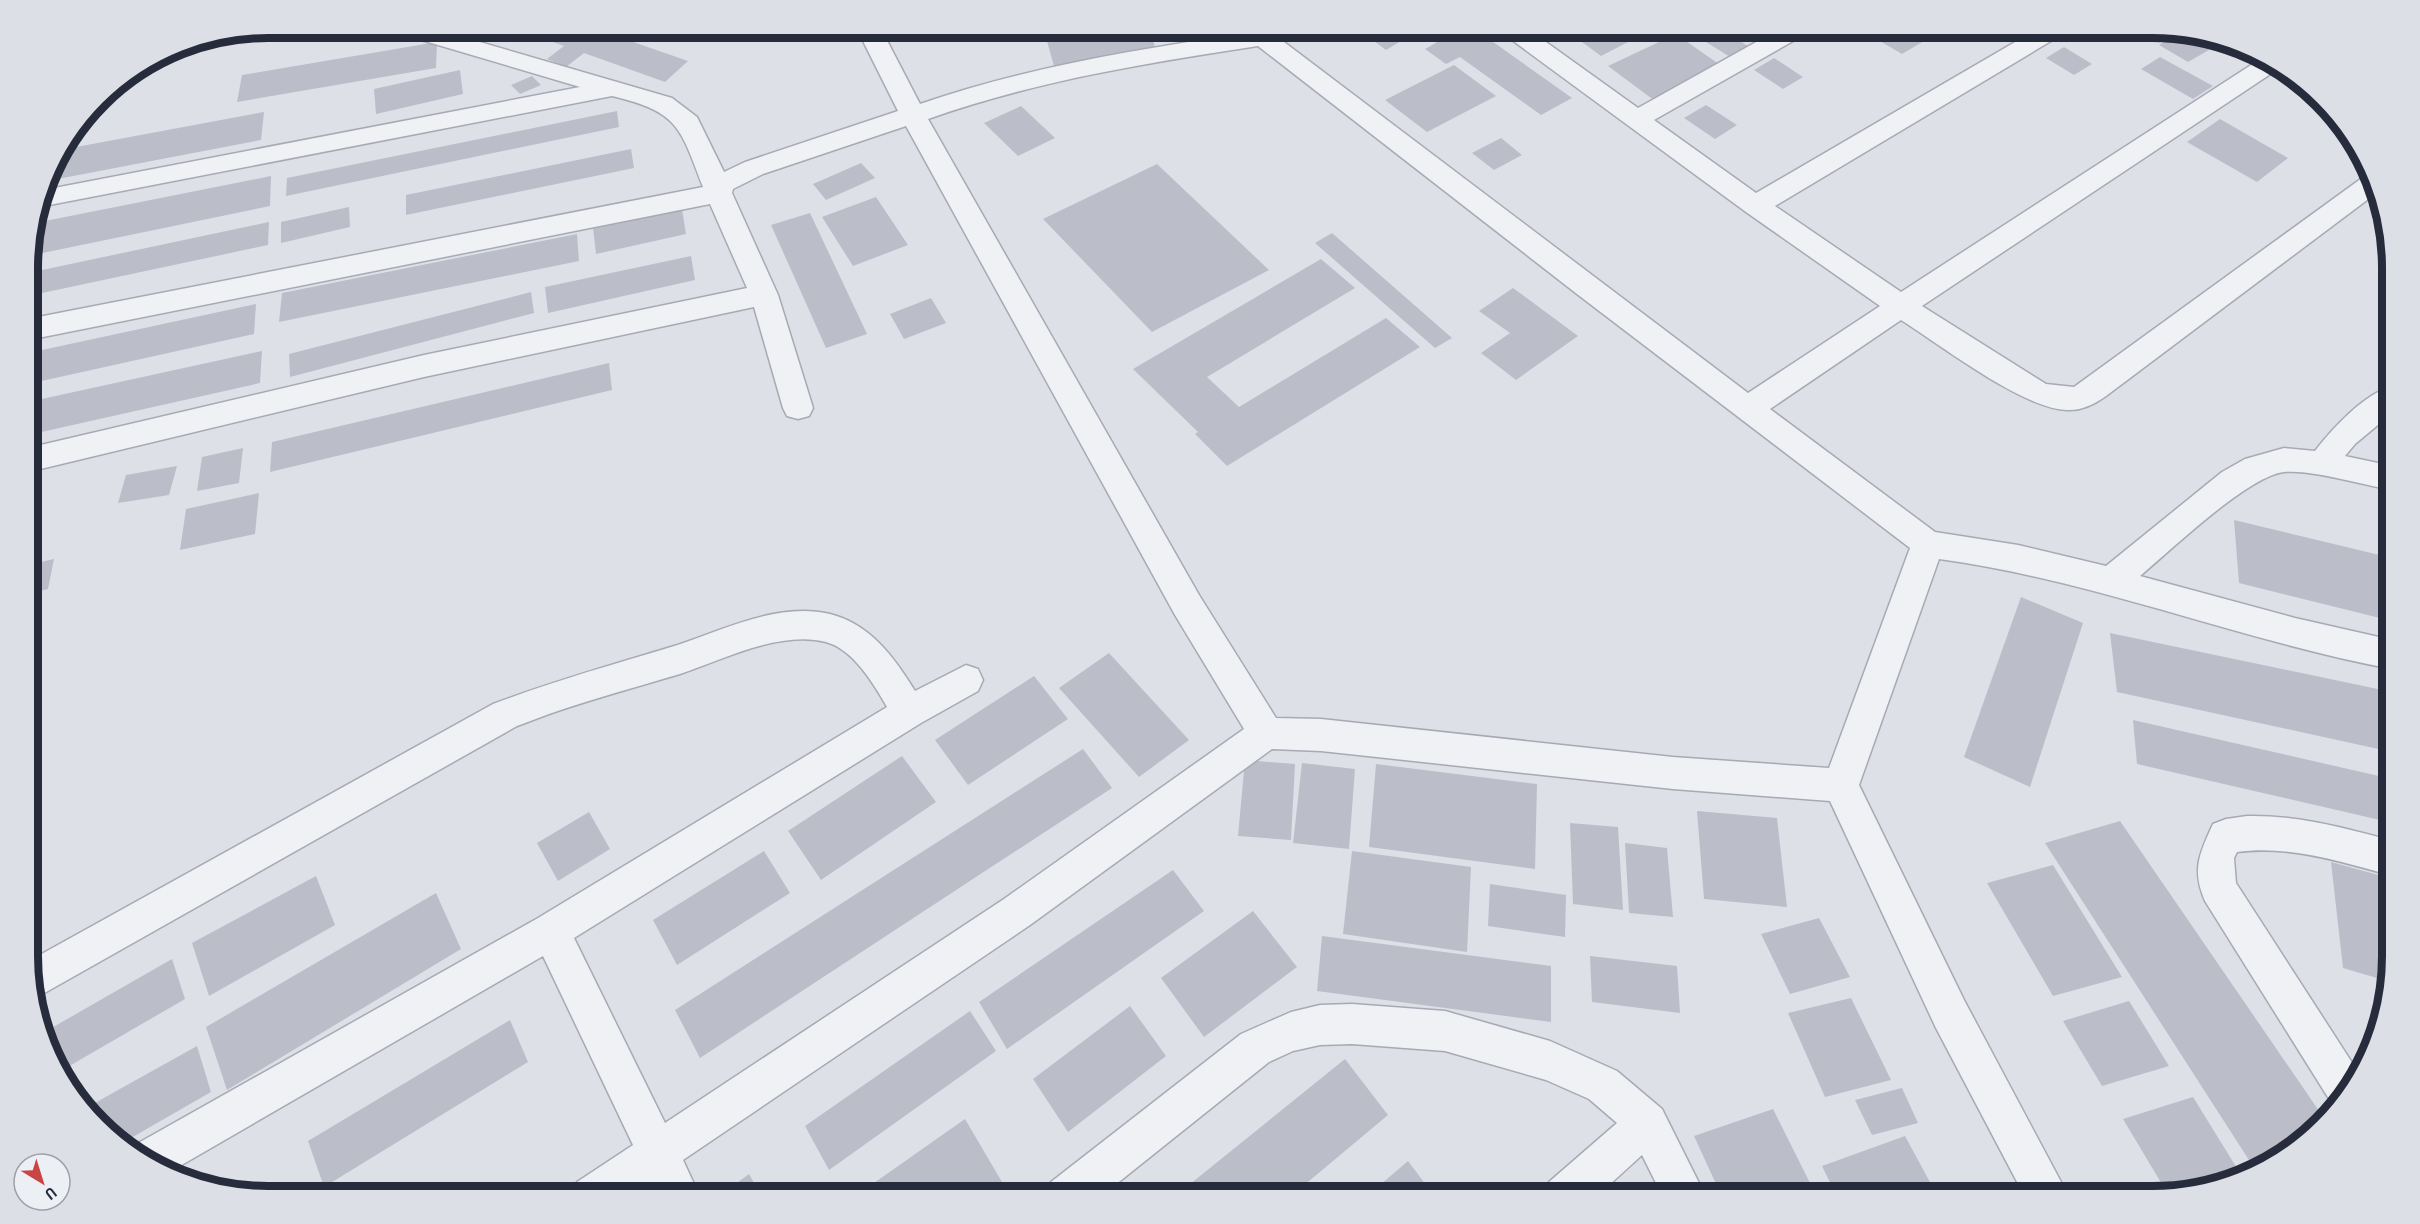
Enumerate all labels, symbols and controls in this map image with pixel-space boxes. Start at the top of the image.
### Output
north arrow [12,1152,72,1212]
text: U [41,1182,62,1205]

